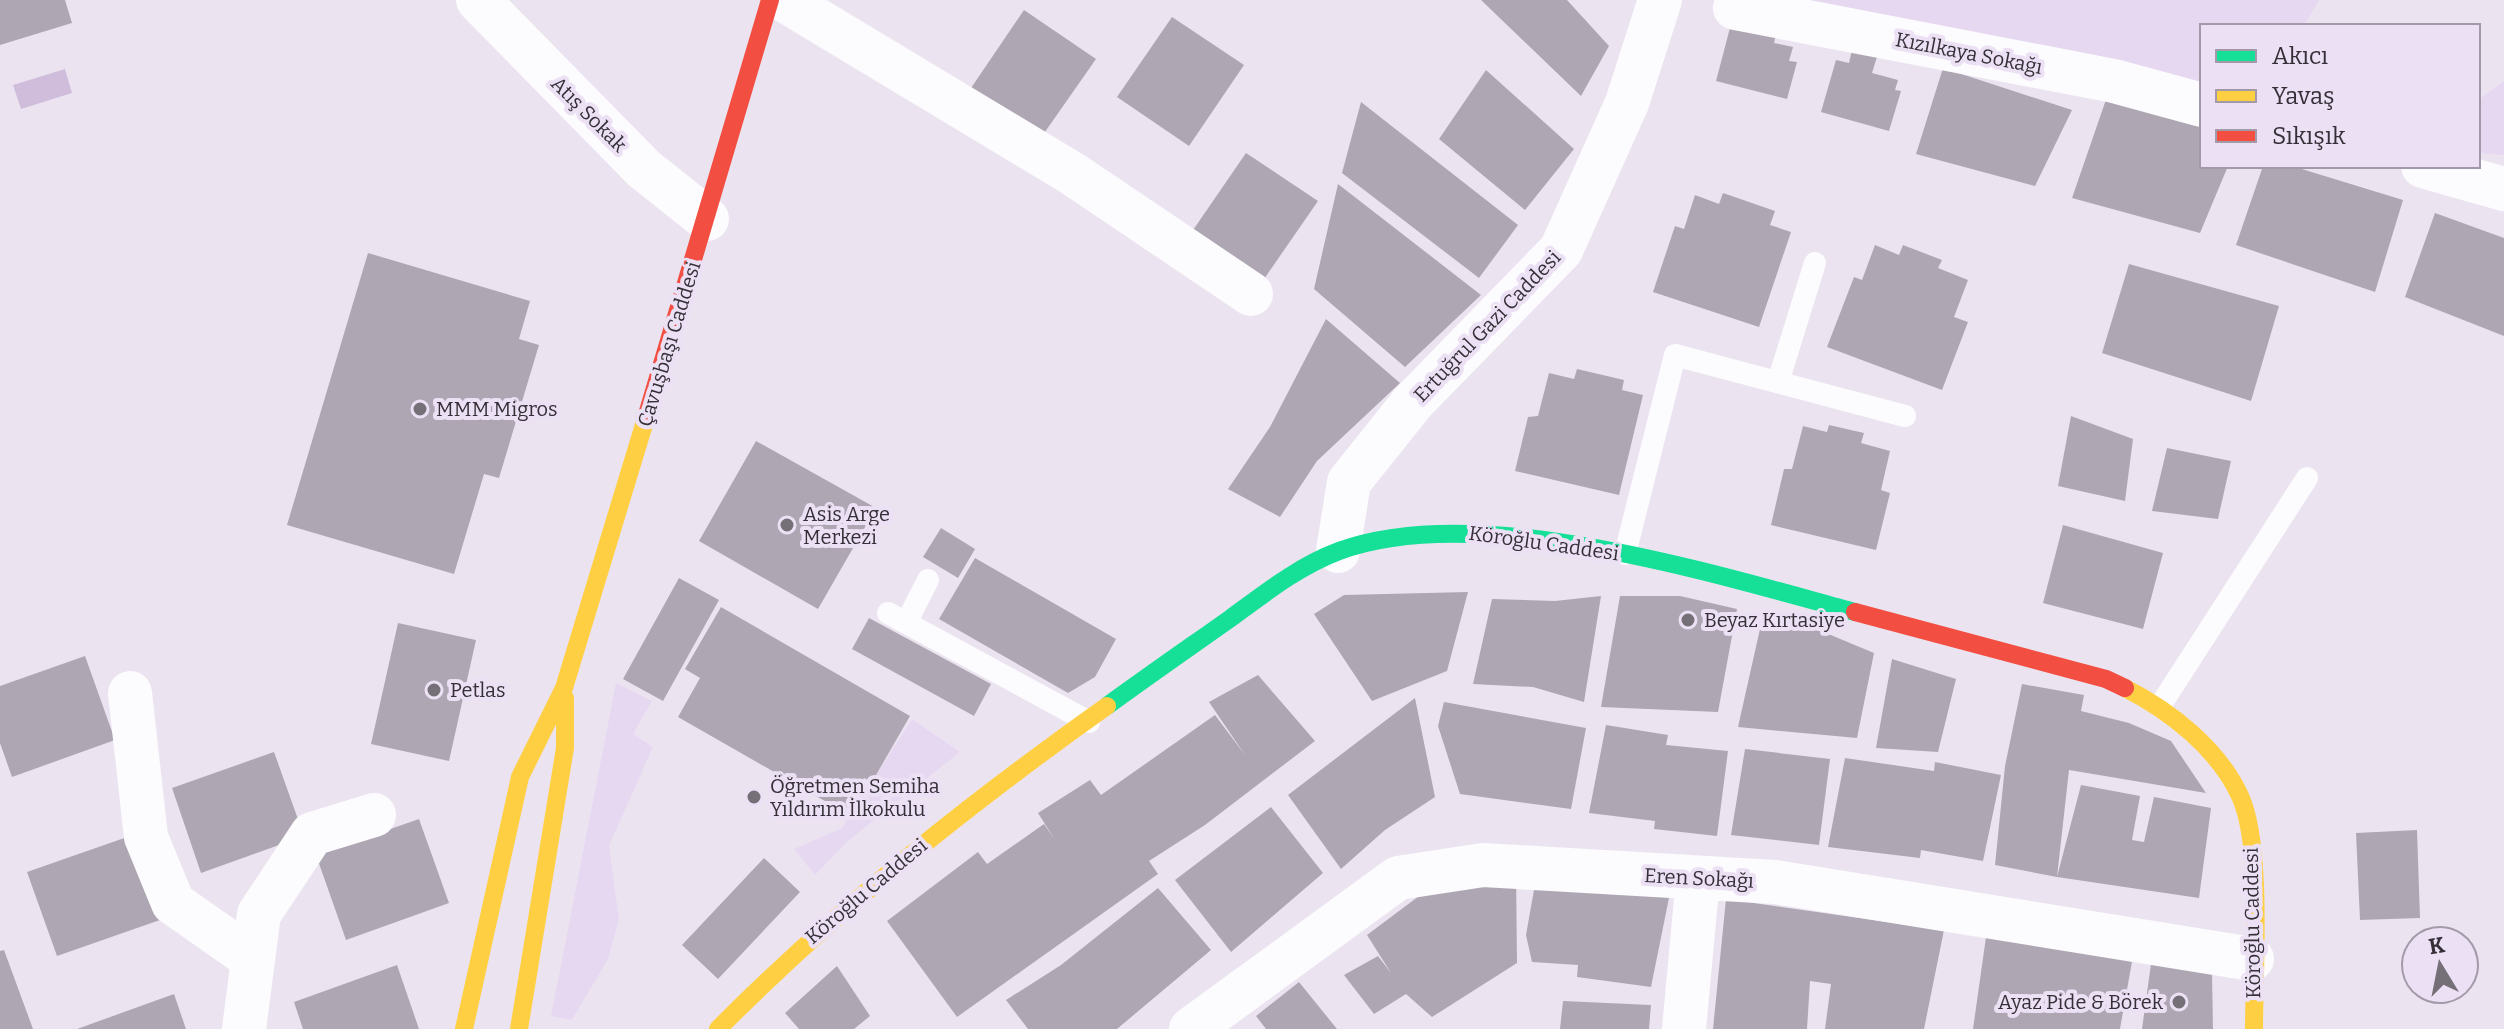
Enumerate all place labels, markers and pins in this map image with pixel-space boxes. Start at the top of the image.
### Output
place label: MMM Migros [436,397,558,421]
marker: MMM Migros [411,400,429,418]
place label: Asis Arge Merkezi [803,502,890,549]
marker: Asis Arge Merkezi [778,516,796,534]
place label: Beyaz Kırtasiye [1704,608,1845,632]
marker: Beyaz Kırtasiye [1679,611,1697,629]
place label: Petlas [450,678,506,702]
marker: Petlas [425,681,443,699]
place label: Öğretmen Semiha Yıldırım İlkokulu [770,774,940,821]
marker: Öğretmen Semiha Yıldırım İlkokulu [745,788,763,806]
place label: Ayaz Pide & Börek [1998,990,2164,1014]
marker: Ayaz Pide & Börek [2170,993,2188,1011]

